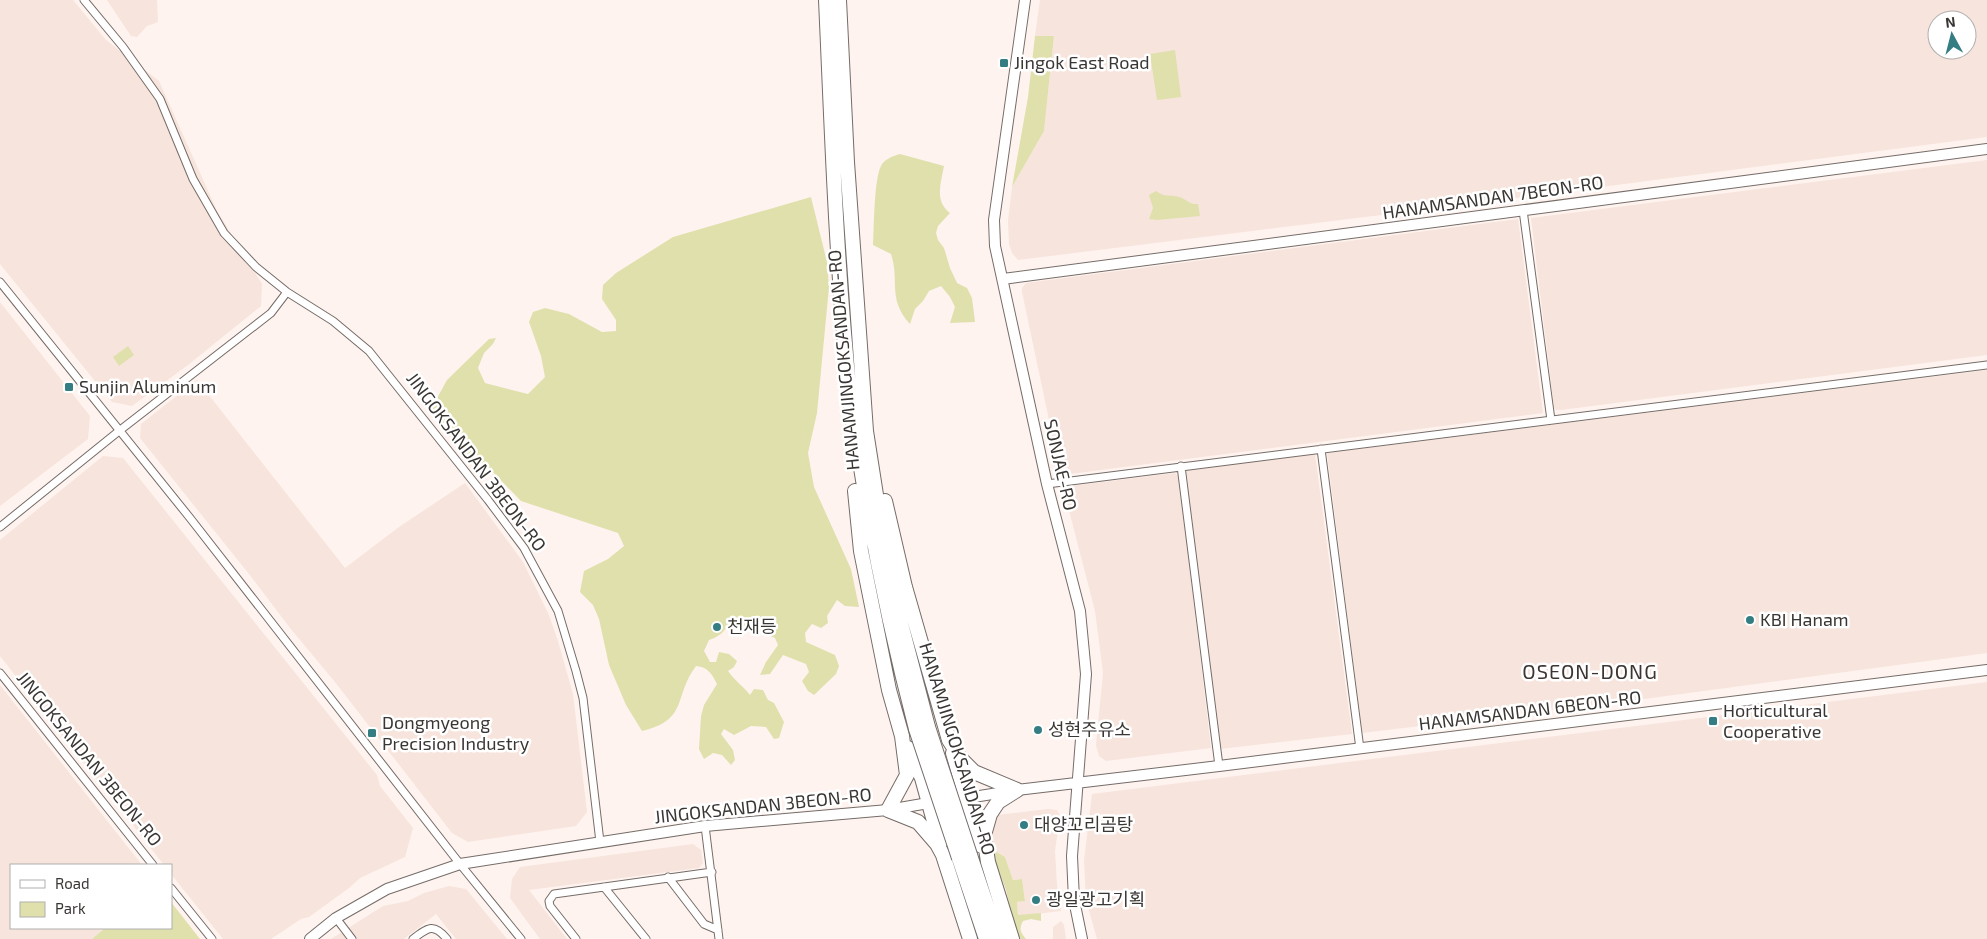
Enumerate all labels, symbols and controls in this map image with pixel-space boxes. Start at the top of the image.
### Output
north arrow [1927,10,1977,60]
text: N [1944,13,1956,31]
place label: Jingok East Road [1014,51,1150,73]
marker: Jingok East Road [998,57,1010,69]
street label: HANAMSANDAN 7BEON-RO [1381,171,1605,223]
street label: HANAMJINGOKSANDAN-RO [822,249,864,471]
street label: JINGOKSANDAN 3BEON-RO [402,368,551,555]
place label: Sunjin Aluminum [79,375,216,397]
marker: Sunjin Aluminum [63,381,75,393]
street label: SONJAE-RO [1040,417,1082,513]
place label: KBI Hanam [1760,608,1849,630]
marker: KBI Hanam [1744,614,1756,626]
place label: 천재등 [727,615,777,637]
marker: 천재등 [711,621,723,633]
street label: HANAMJINGOKSANDAN-RO [915,640,1001,858]
district label: OSEON-DONG [1522,659,1658,683]
street label: JINGOKSANDAN 3BEON-RO [13,667,167,850]
street label: HANAMSANDAN 6BEON-RO [1417,685,1642,735]
place label: Horticultural Cooperative [1723,699,1828,742]
place label: Dongmyeong Precision Industry [382,711,530,754]
marker: Horticultural Cooperative [1707,715,1719,727]
place label: 성현주유소 [1048,718,1131,740]
marker: 성현주유소 [1032,724,1044,736]
marker: Dongmyeong Precision Industry [366,727,378,739]
street label: JINGOKSANDAN 3BEON-RO [653,783,873,827]
place label: 대양꼬리곰탕 [1034,813,1133,835]
marker: 대양꼬리곰탕 [1018,819,1030,831]
legend [10,864,172,929]
text: Road [55,874,90,892]
place label: 광일광고기획 [1046,888,1145,910]
marker: 광일광고기획 [1030,894,1042,906]
text: Park [55,899,86,917]

